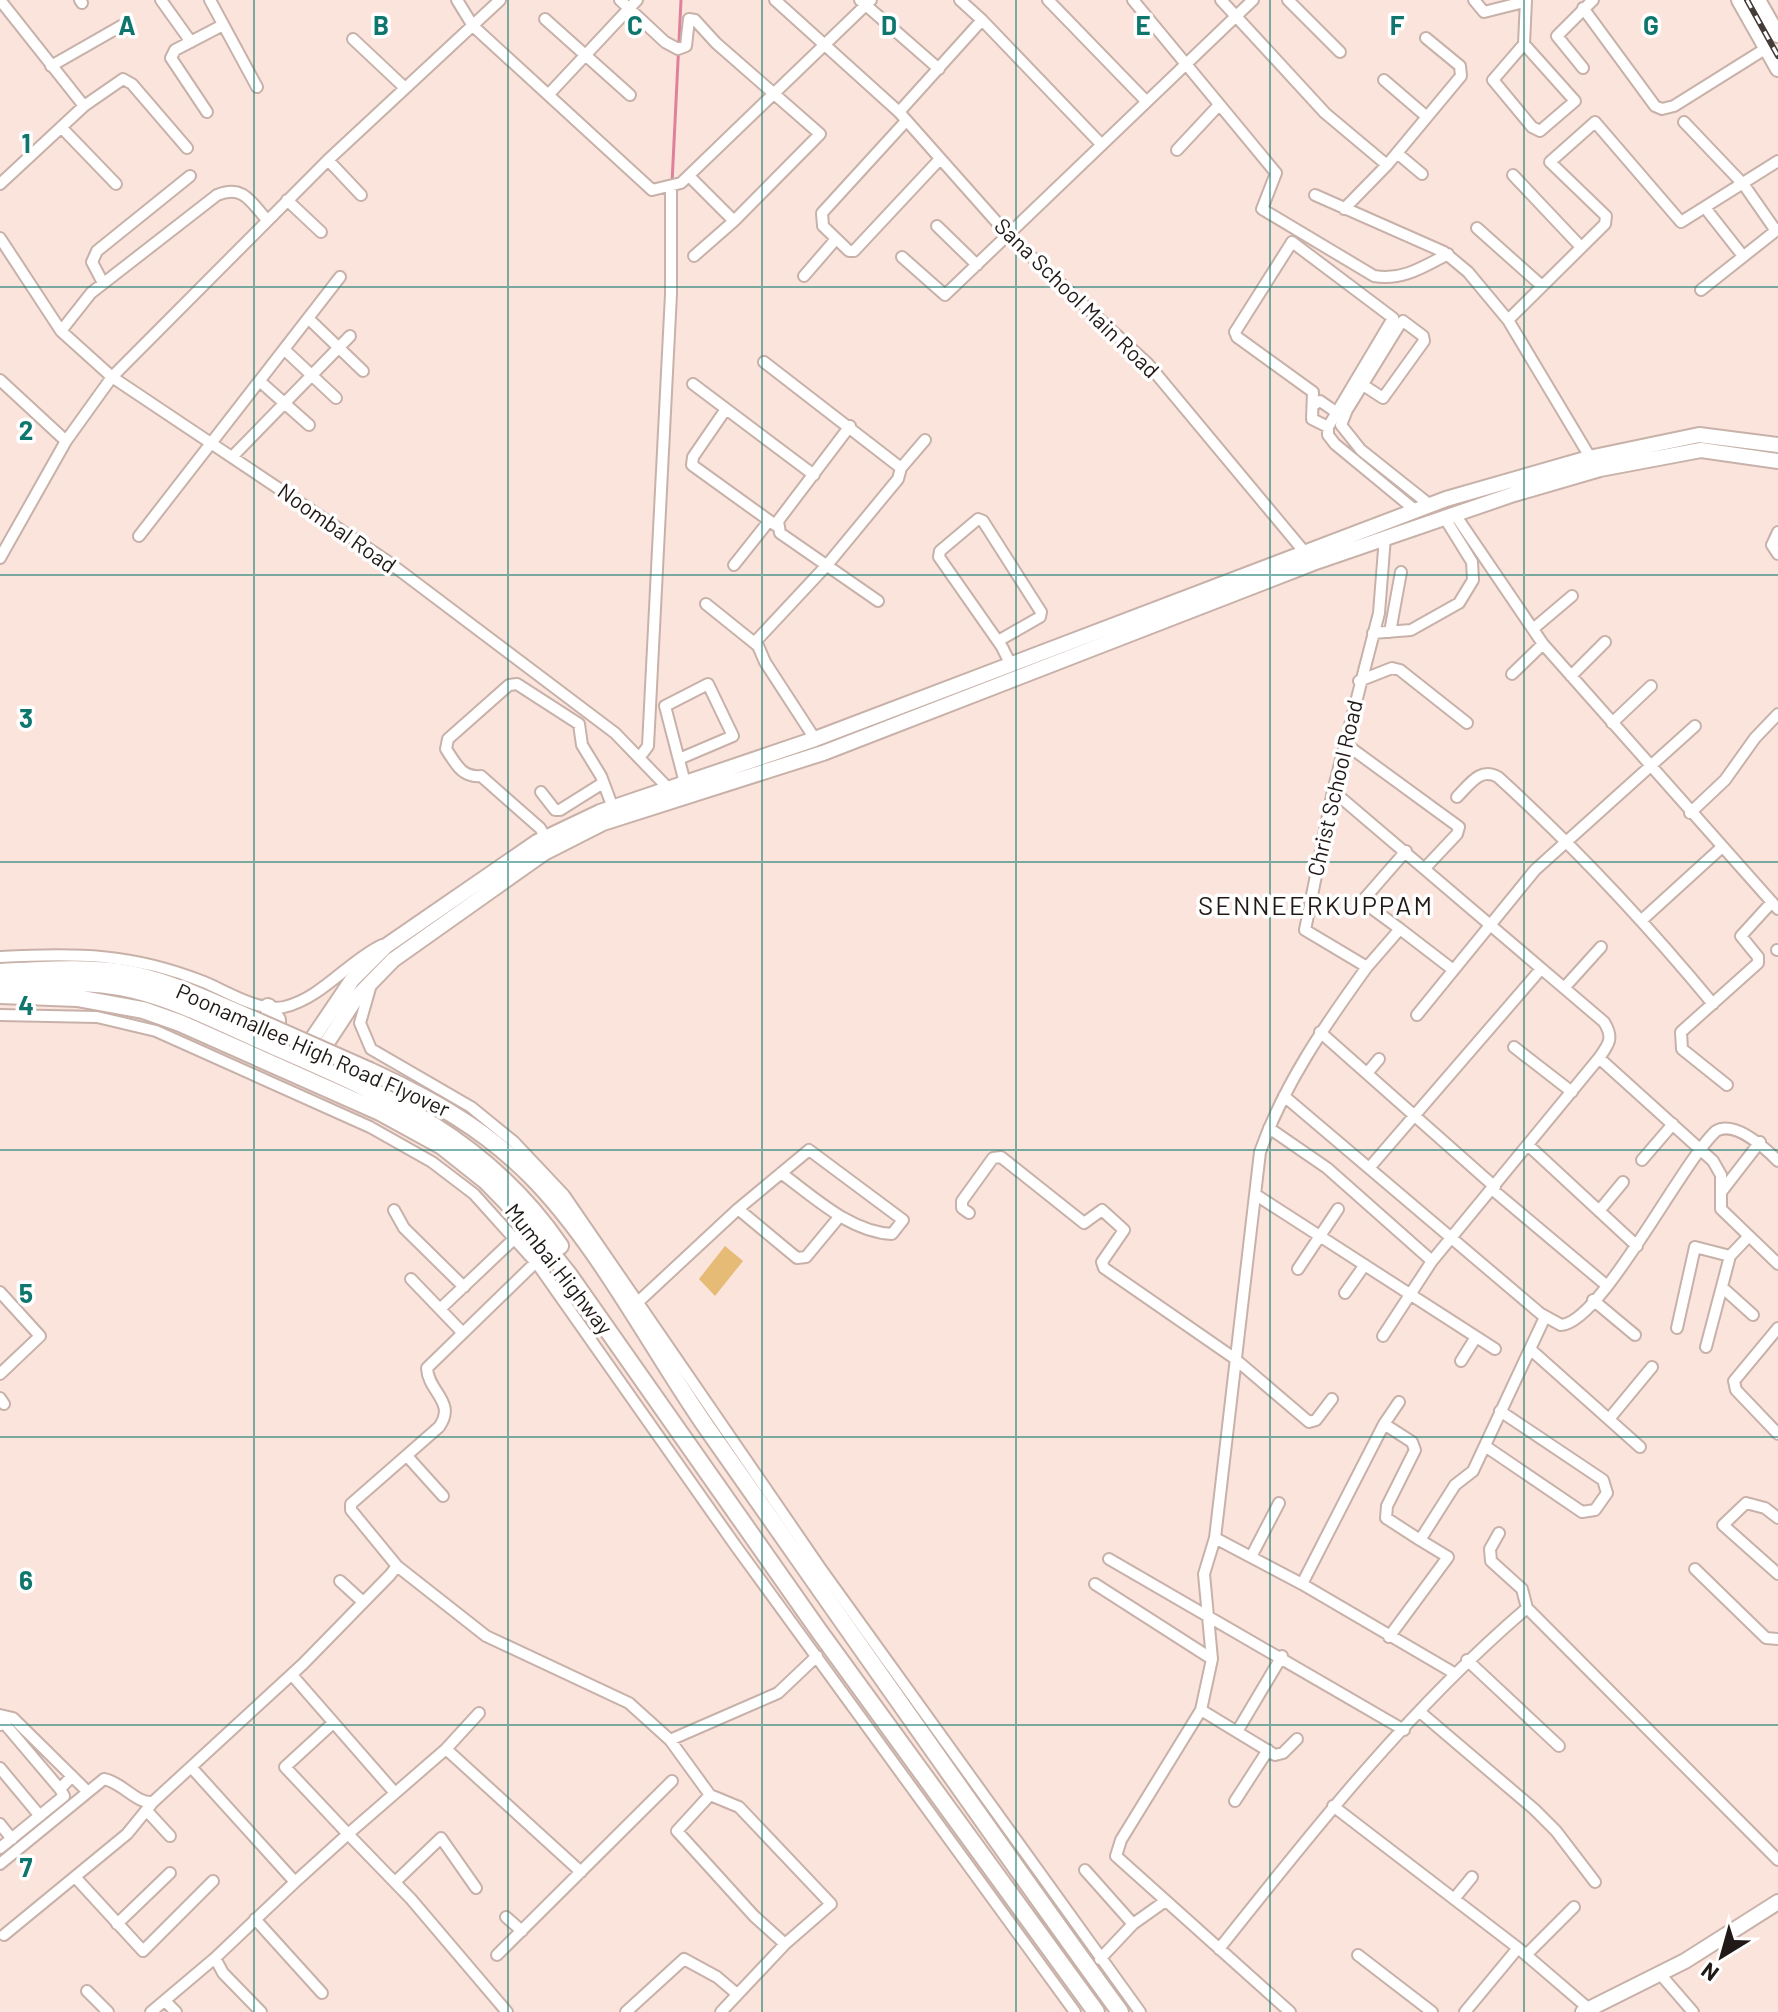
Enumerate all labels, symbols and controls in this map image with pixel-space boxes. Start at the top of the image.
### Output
text: A [118,9,136,40]
text: B [373,9,389,40]
text: C [627,9,643,40]
text: D [881,9,897,40]
text: E [1135,9,1151,40]
text: F [1390,9,1405,40]
text: G [1643,9,1659,40]
text: 1 [21,127,31,158]
street label: Sana School Main Road [990,212,1165,383]
text: 2 [19,414,33,445]
street label: Noombal Road [273,477,402,578]
street label: Christ School Road [1301,697,1367,878]
text: 3 [19,702,33,733]
district label: SENNEERKUPPAM [1198,889,1434,920]
street label: Poonamallee High Road Flyover [173,977,454,1121]
text: 4 [18,989,34,1020]
street label: Mumbai Highway [501,1198,619,1339]
text: 5 [19,1277,33,1308]
text: 6 [19,1564,33,1595]
text: 7 [20,1851,33,1882]
north arrow [1682,1916,1762,1996]
text: N [1696,1958,1723,1988]

